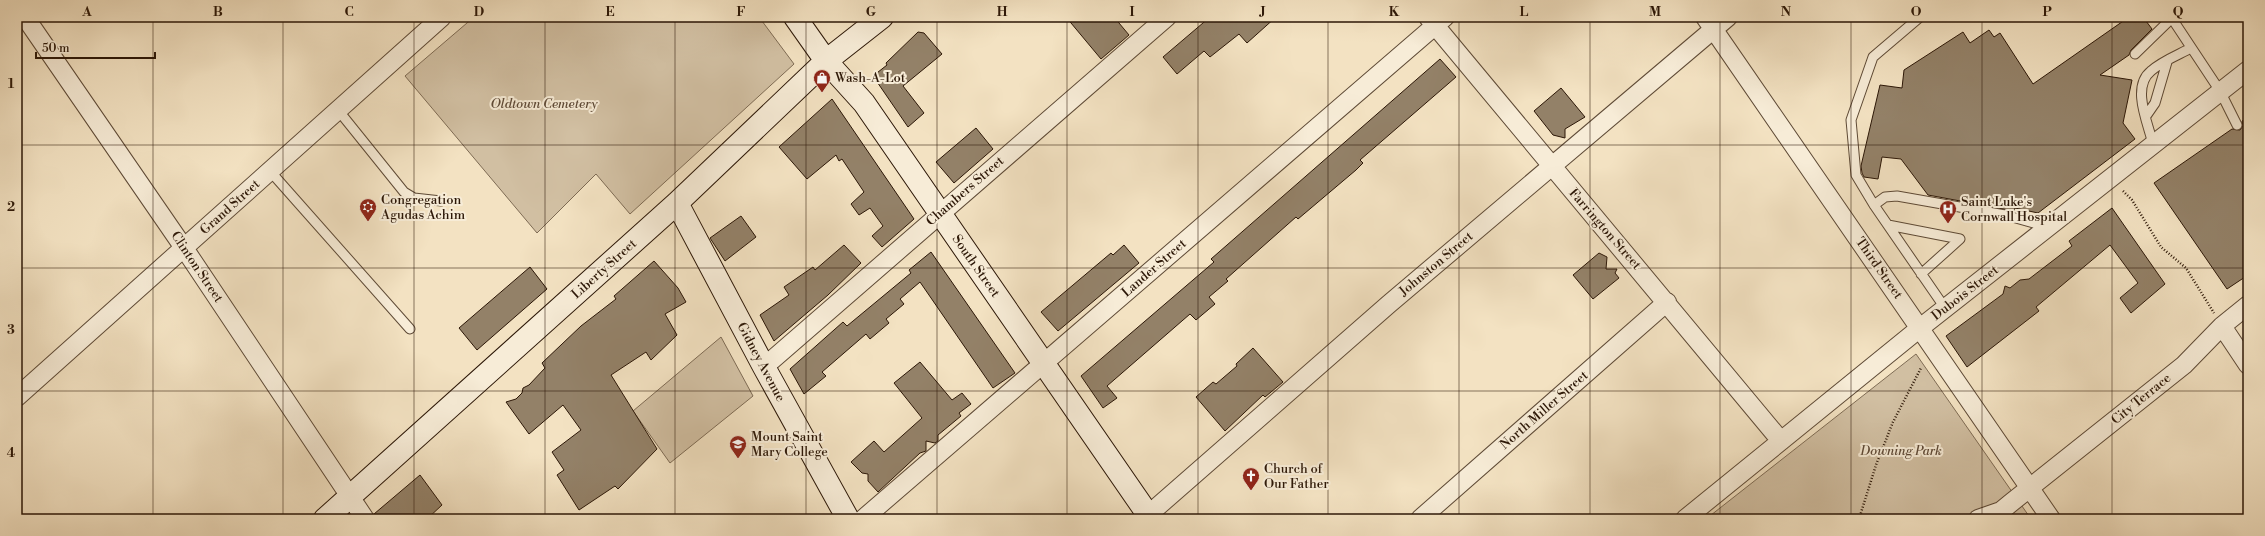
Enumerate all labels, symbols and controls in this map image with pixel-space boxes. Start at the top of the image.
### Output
text: A [81,4,92,20]
text: B [213,4,223,20]
text: C [344,4,354,20]
text: D [474,4,484,20]
text: E [605,4,615,20]
text: F [736,4,746,20]
text: G [866,4,877,20]
text: H [997,4,1008,20]
text: I [1129,4,1135,20]
text: J [1258,4,1266,20]
text: K [1389,4,1400,20]
text: L [1520,4,1529,20]
text: M [1649,4,1661,20]
text: N [1781,4,1792,20]
text: O [1911,4,1922,20]
text: P [2042,4,2052,20]
text: Q [2173,4,2184,20]
scale bar [36,34,155,60]
text: 50 m [42,41,70,56]
shop icon: Wash-A-Lot [812,68,832,93]
place label: Wash-A-Lot [834,70,906,86]
text: 1 [8,76,15,92]
park label: Oldtown Cemetery [491,96,598,112]
street label: Chambers Street [923,153,1007,229]
street label: Grand Street [197,176,263,238]
street label: Farrington Street [1565,185,1645,273]
place label: Congregation Agudas Achim [380,192,466,223]
place label: Saint Luke's Cornwall Hospital [1961,194,2067,225]
synagogue icon: Congregation Agudas Achim [358,197,378,222]
text: 2 [7,199,15,215]
hospital icon: Saint Luke's Cornwall Hospital [1938,199,1958,224]
street label: Clinton Street [167,228,227,306]
street label: Johnston Street [1395,228,1477,300]
street label: South Street [949,232,1004,301]
street label: Third Street [1852,234,1906,302]
street label: Liberty Street [568,235,640,302]
street label: Lander Street [1118,235,1190,300]
street label: Dubois Street [1928,262,2002,324]
street label: Gidney Avenue [733,320,789,405]
text: 3 [7,322,15,338]
street label: North Miller Street [1497,367,1592,453]
street label: City Terrace [2108,370,2174,428]
place label: Mount Saint Mary College [751,429,828,460]
school or university icon: Mount Saint Mary College [728,434,748,459]
park label: Downing Park [1859,443,1942,459]
text: 4 [7,445,16,461]
place label: Church of Our Father [1264,461,1329,492]
church icon: Church of Our Father [1241,466,1261,491]

